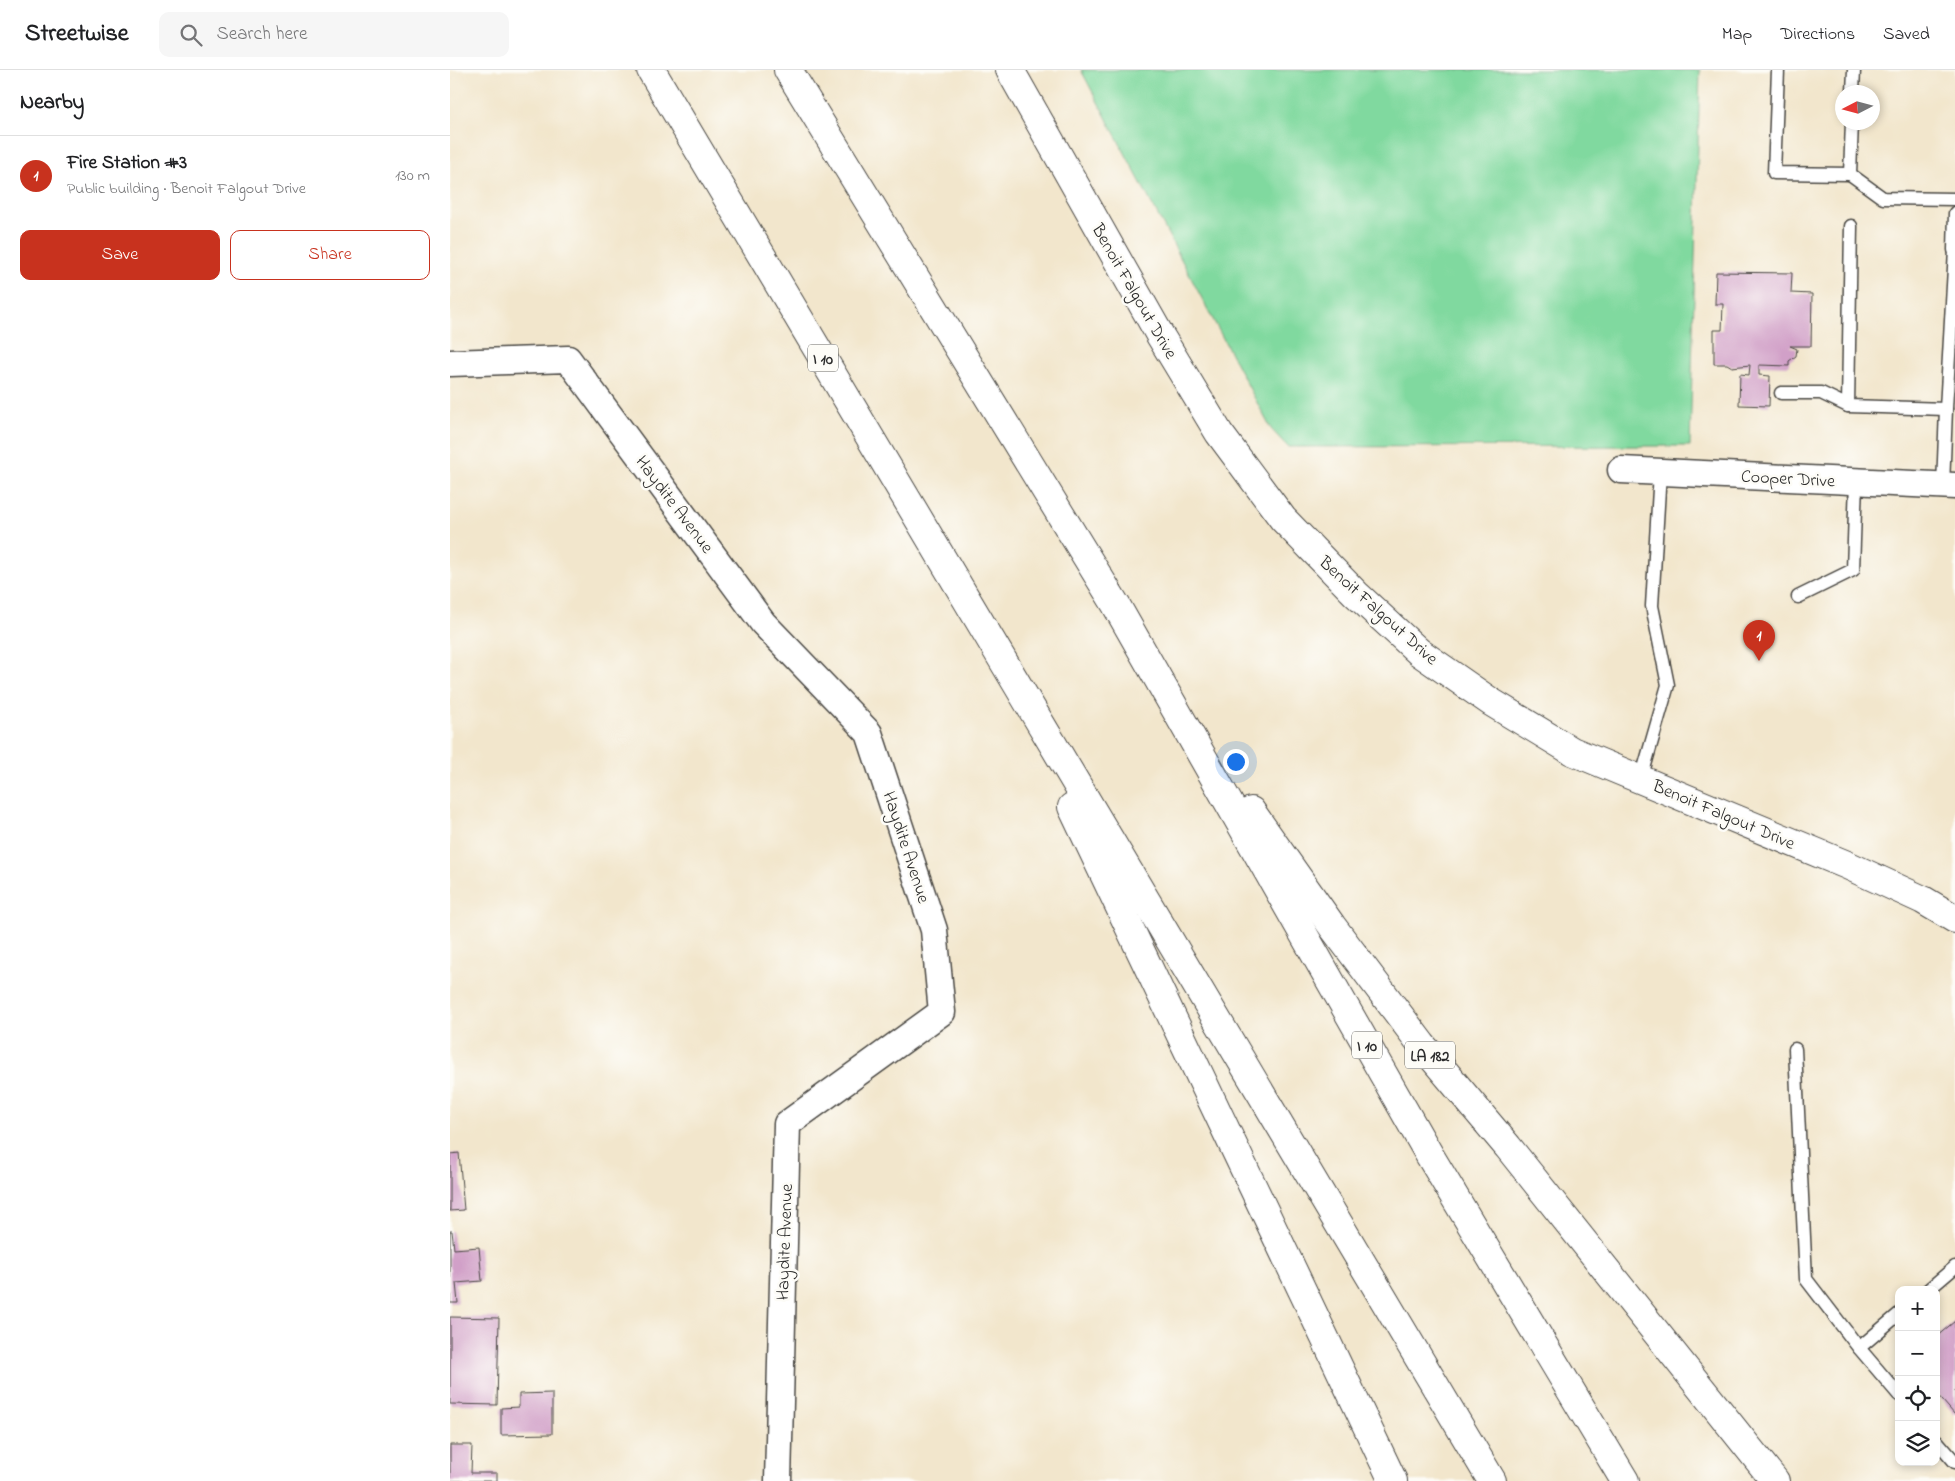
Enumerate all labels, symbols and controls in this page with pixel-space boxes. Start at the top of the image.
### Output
search box [159,12,509,57]
text: Streetwise [25,17,129,52]
icon: search [177,21,205,49]
text: Search here [217,21,308,48]
text: Map [1722,22,1752,48]
text: Directions [1780,22,1855,48]
text: Saved [1883,22,1930,48]
north arrow [1835,85,1880,130]
text: Nearby [20,88,84,118]
text: Fire Station #3 [67,150,187,177]
text: 1 [33,164,39,188]
text: 130 m [395,164,430,188]
text: Public building · Benoit Falgout Drive [67,177,306,201]
street label: Benoit Falgout Drive [1083,219,1183,366]
button: Save [20,230,220,280]
button: Share [230,230,430,280]
road number: I 10 [808,344,838,372]
street label: Haydite Avenue [628,451,719,560]
street label: Cooper Drive [1740,465,1837,495]
street label: Benoit Falgout Drive [1311,550,1444,674]
pin: 1 [1743,620,1775,661]
your location [1223,749,1249,775]
street label: Benoit Falgout Drive [1647,774,1799,859]
street label: Haydite Avenue [875,788,936,908]
road number: I 10 [1352,1032,1382,1058]
road number: LA 182 [1405,1042,1455,1068]
street label: Haydite Avenue [771,1182,801,1301]
map controls [1895,1286,1940,1466]
button: + [1895,1286,1940,1331]
button: − [1895,1331,1940,1376]
button: locate [1895,1376,1940,1421]
button: layers [1895,1421,1940,1466]

